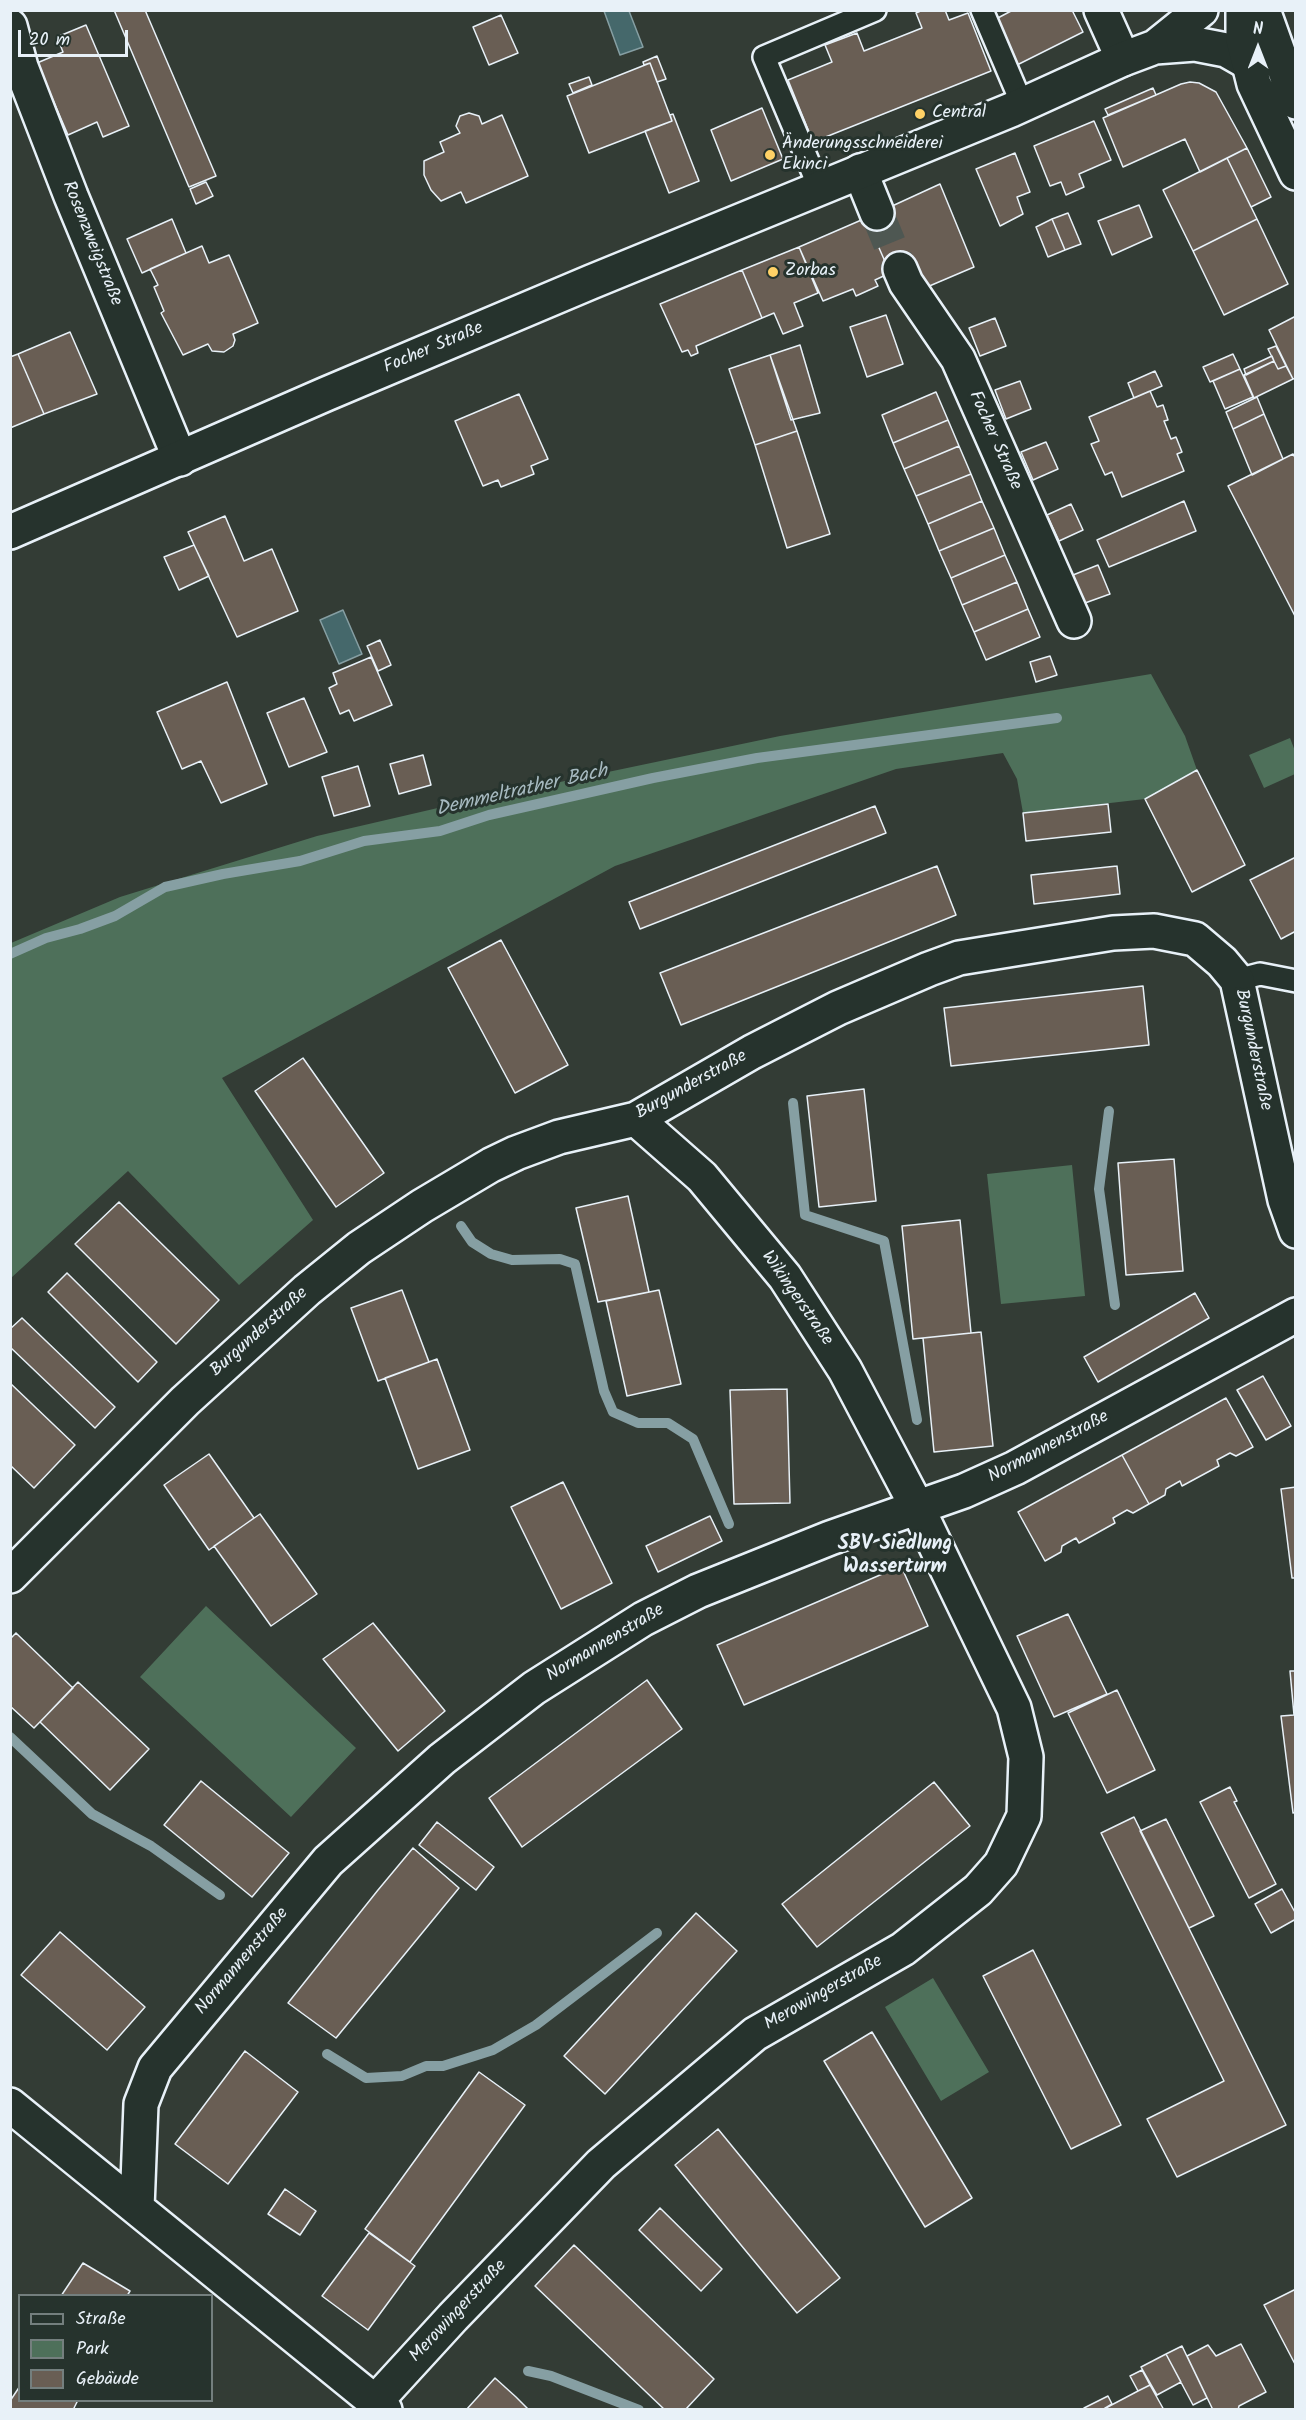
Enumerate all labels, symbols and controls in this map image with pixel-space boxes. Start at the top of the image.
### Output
text: N [1253,17,1263,42]
scale bar [21,18,130,56]
north arrow [1228,18,1288,78]
text: 20 m [29,26,70,55]
place label: Central [932,103,986,125]
marker: Central [913,107,927,121]
place label: Änderungsschneiderei Ekinci [782,134,943,176]
marker: Änderungsschneiderei Ekinci [763,148,777,162]
street label: Rosenzweigstraße [56,178,126,310]
place label: Zorbas [785,261,836,283]
marker: Zorbas [766,265,780,279]
street label: Focher Straße [381,318,487,380]
street label: Focher Straße [963,388,1025,494]
water label: Demmeltrather Bach [434,761,610,823]
street label: Burgunderstraße [1229,987,1275,1113]
street label: Burgunderstraße [633,1047,751,1125]
street label: Wikingerstraße [755,1247,837,1351]
street label: Burgunderstraße [207,1284,313,1382]
street label: Normannenstraße [985,1407,1113,1489]
district label: SBV Siedlung Wasserturm [838,1534,952,1581]
street label: Normannenstraße [543,1600,669,1688]
street label: Normannenstraße [192,1904,294,2020]
street label: Merowingerstraße [761,1951,887,2037]
street label: Merowingerstraße [406,2256,512,2368]
legend [18,2294,213,2402]
text: Straße [76,2305,126,2334]
text: Park [76,2335,109,2364]
text: Gebäude [76,2365,139,2394]

